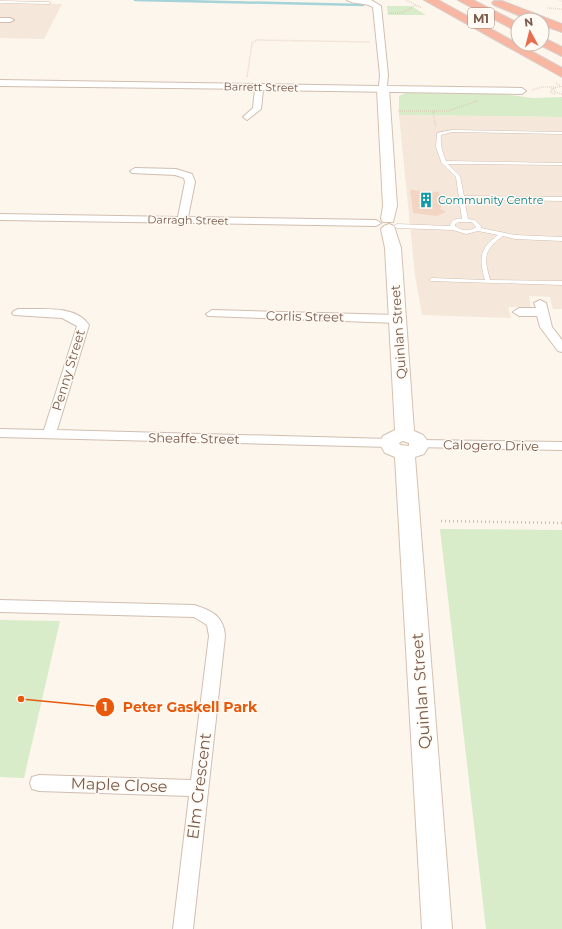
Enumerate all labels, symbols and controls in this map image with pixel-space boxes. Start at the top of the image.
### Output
road number: M1 [468,8,494,28]
north arrow [510,12,550,52]
text: N [524,15,534,30]
street label: Barrett Street [223,79,299,95]
building icon: Community Centre [417,191,435,209]
place label: Community Centre [438,193,544,207]
street label: Darragh Street [147,212,229,228]
street label: Quinlan Street [387,284,409,380]
street label: Corlis Street [266,307,344,325]
street label: Penny Street [48,327,88,413]
street label: Sheaffe Street [148,429,240,447]
street label: Calogero Drive [443,436,539,454]
street label: Quinlan Street [407,632,435,750]
callout: Peter Gaskell Park [95,694,265,720]
text: Peter Gaskell Park [123,698,258,716]
text: 1 [103,699,107,714]
street label: Elm Crescent [183,731,215,840]
street label: Maple Close [70,774,168,796]

